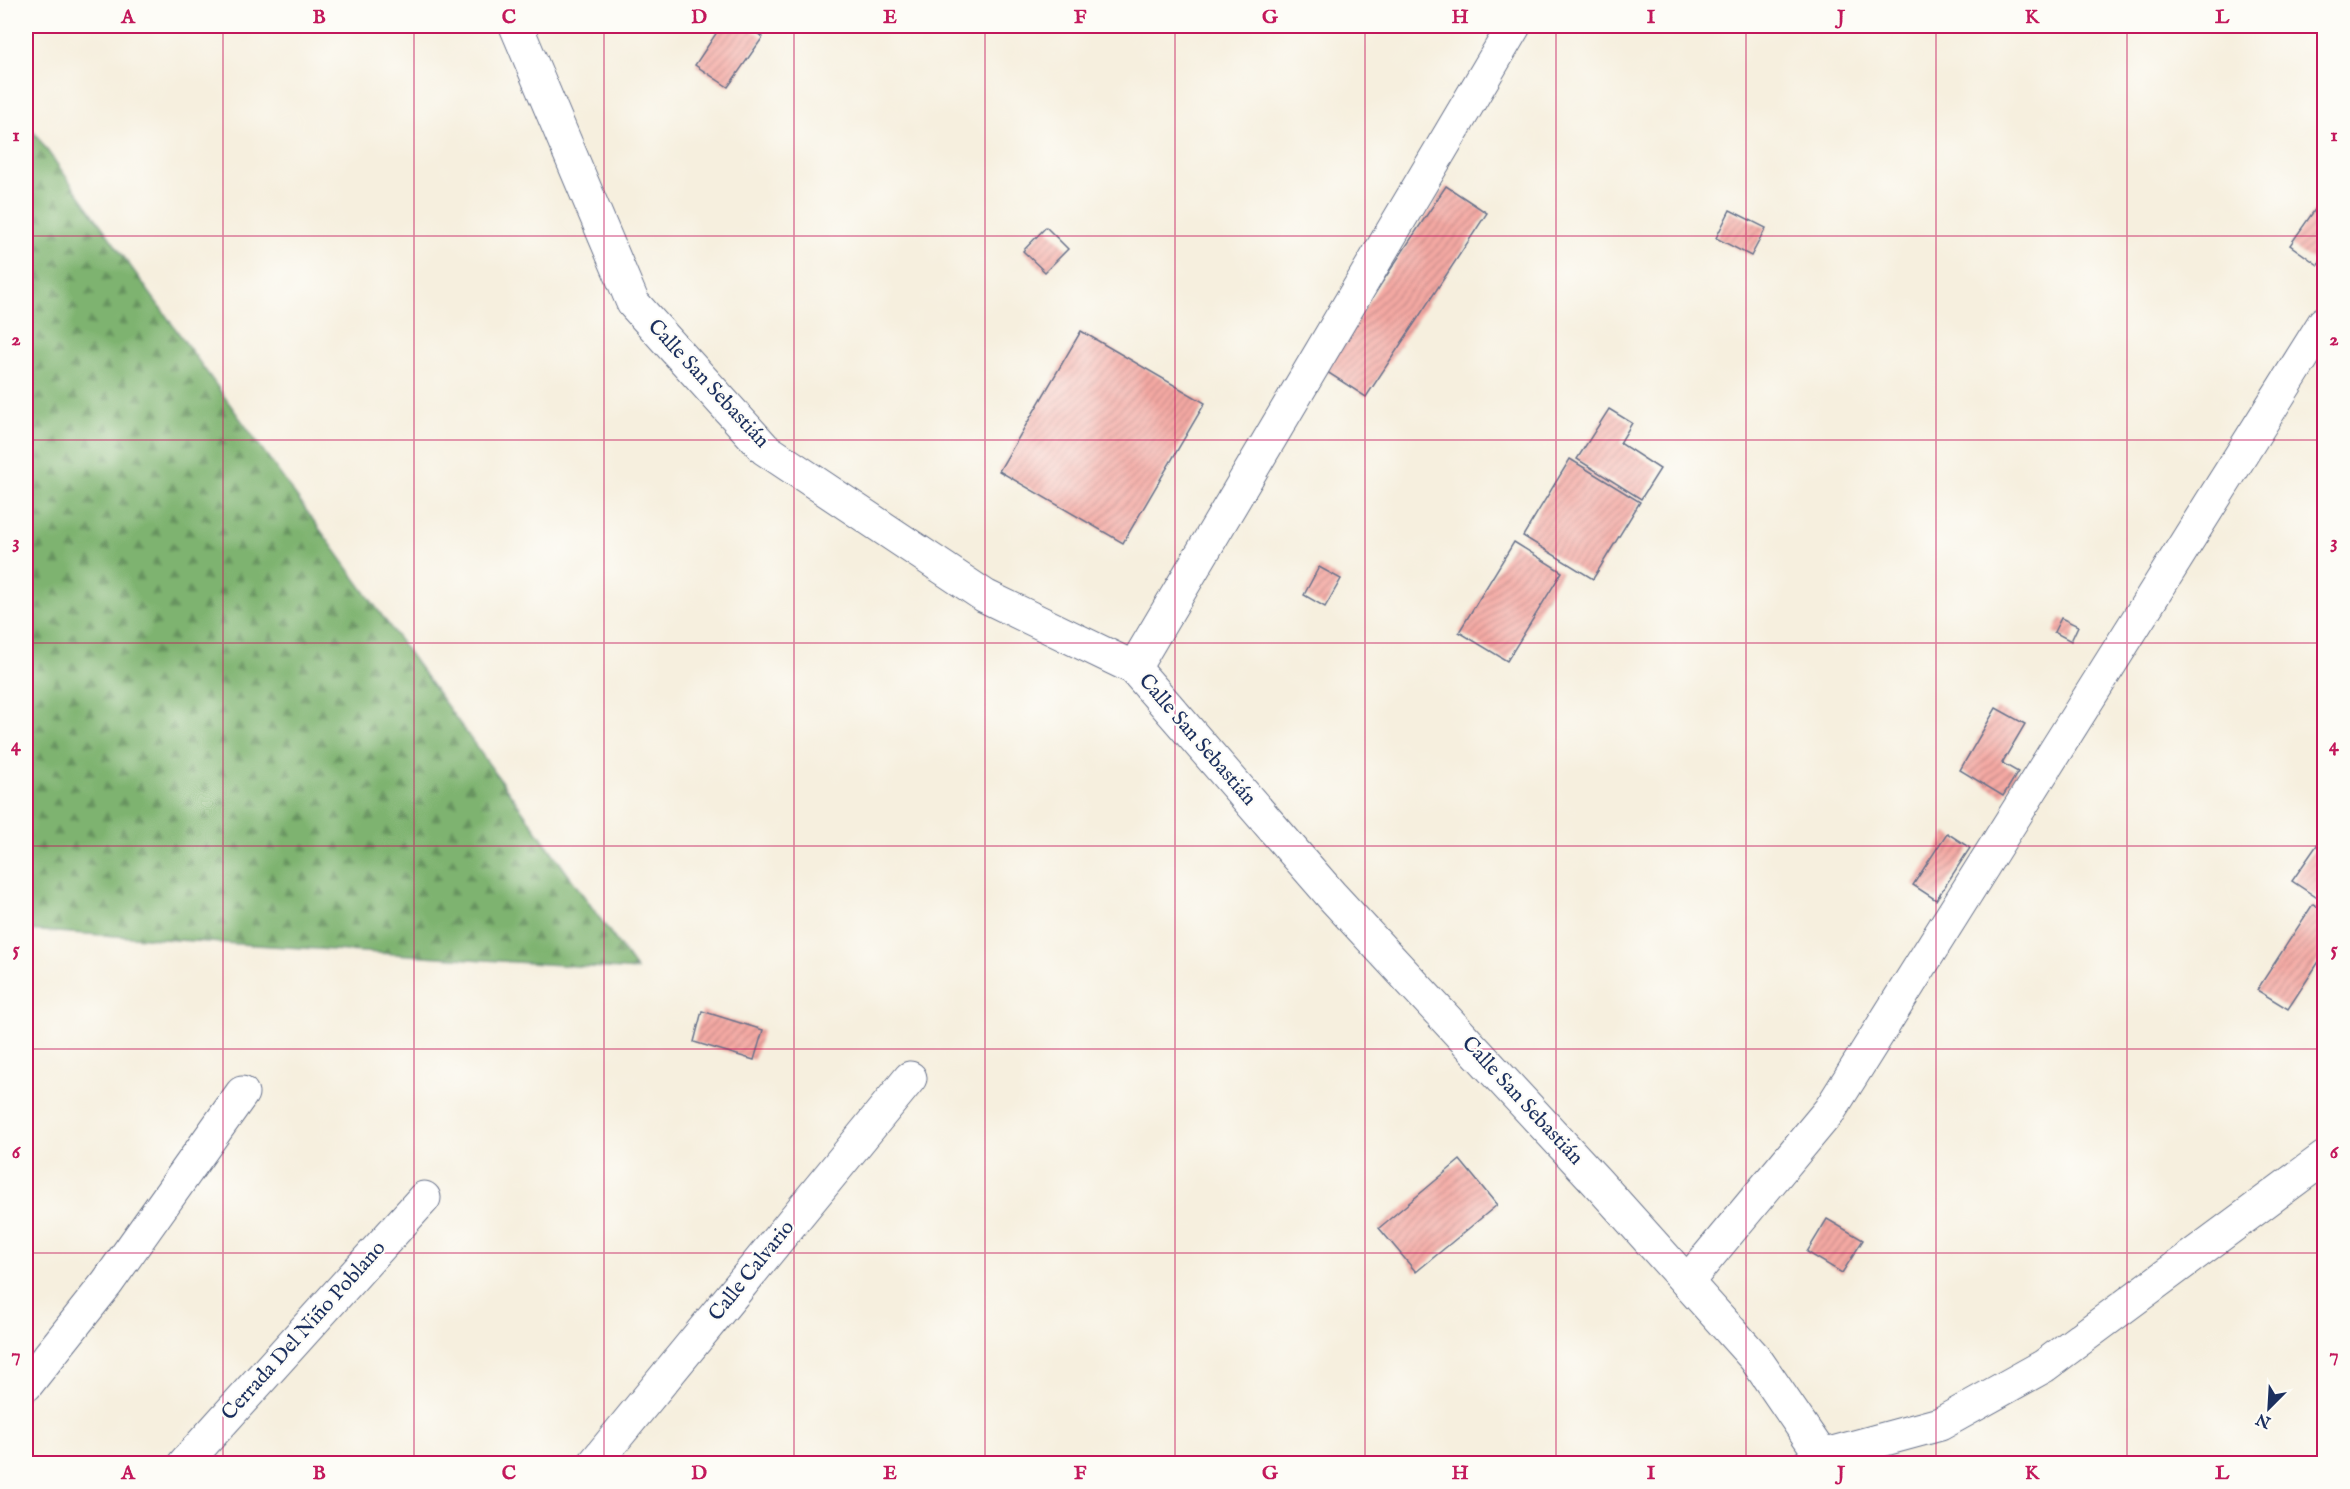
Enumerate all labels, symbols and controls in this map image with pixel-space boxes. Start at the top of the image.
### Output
text: A [120,5,136,30]
text: B [312,5,326,30]
text: C [502,5,516,30]
text: D [691,5,707,30]
text: E [883,5,897,30]
text: F [1074,5,1087,30]
text: G [1262,5,1279,30]
text: H [1451,5,1469,30]
text: I [1647,5,1656,30]
text: J [1834,5,1846,30]
text: K [2025,5,2041,30]
text: L [2215,5,2230,30]
text: 1 [12,123,20,148]
text: 1 [2330,123,2338,148]
street label: Calle San Sebastián [641,314,775,454]
text: 2 [11,327,21,352]
text: 2 [2329,327,2339,352]
text: 3 [12,530,20,555]
text: 3 [2330,530,2338,555]
street label: Calle San Sebastián [1132,668,1262,812]
text: 4 [11,733,22,758]
text: 4 [2329,733,2340,758]
text: 5 [12,937,20,962]
text: 5 [2330,937,2338,962]
street label: Calle San Sebastián [1455,1031,1589,1171]
text: 6 [12,1140,22,1165]
text: 6 [2330,1140,2340,1165]
street label: Calle Calvario [703,1215,801,1327]
street label: Cerrada Del Niño Poblano [216,1235,392,1427]
text: 7 [11,1343,21,1368]
text: 7 [2329,1343,2339,1368]
north arrow [2239,1378,2299,1438]
text: N [2253,1408,2275,1432]
text: A [120,1461,136,1486]
text: B [312,1461,326,1486]
text: C [502,1461,516,1486]
text: D [691,1461,707,1486]
text: E [883,1461,897,1486]
text: F [1074,1461,1087,1486]
text: G [1262,1461,1279,1486]
text: H [1451,1461,1469,1486]
text: I [1647,1461,1656,1486]
text: J [1834,1461,1846,1486]
text: K [2025,1461,2041,1486]
text: L [2215,1461,2230,1486]

